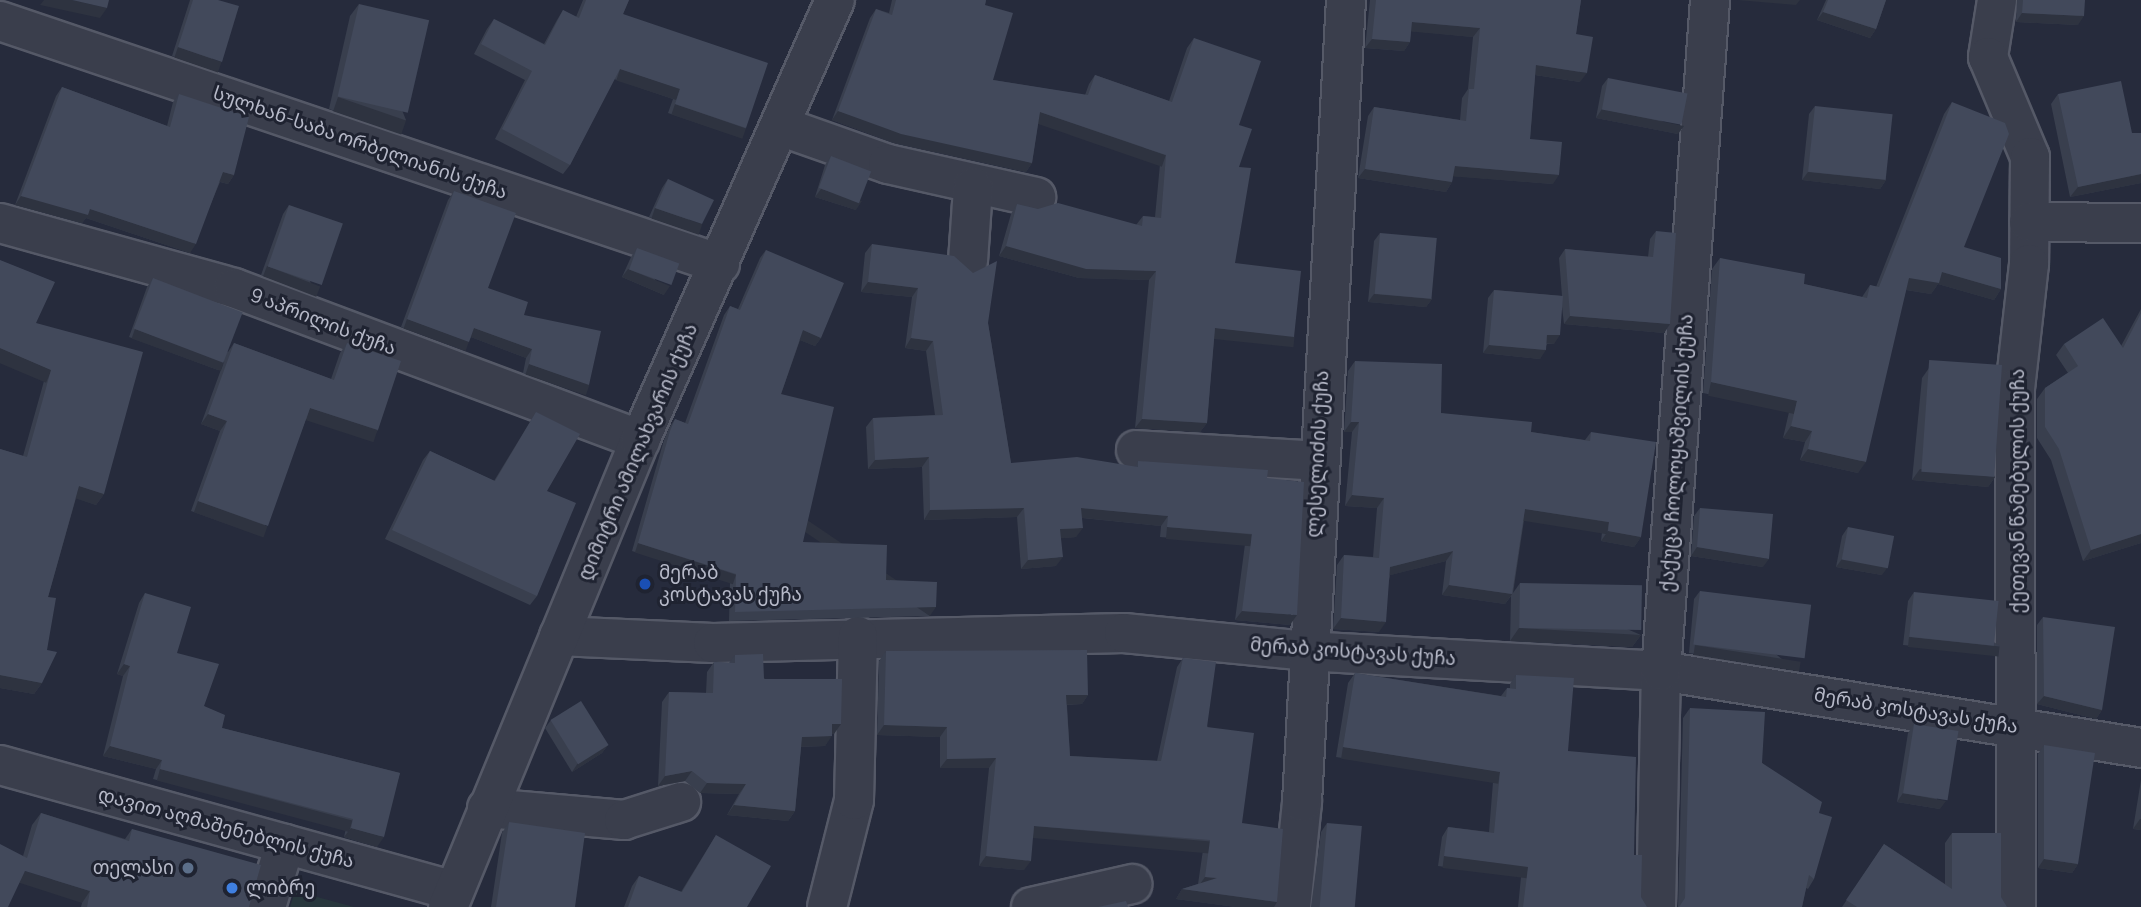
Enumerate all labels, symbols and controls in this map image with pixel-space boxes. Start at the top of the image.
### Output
street label: სულხან-საბა ორბელიანის ქუჩა [210,82,510,204]
street label: 9 აპრილის ქუჩა [247,284,399,360]
street label: ქაქუცა ჩოლოყაშვილის ქუჩა [1656,313,1698,593]
street label: დიმიტრი ამილახვარის ქუჩა [573,320,703,584]
street label: ქეთევან წამებულის ქუჩა [2007,369,2029,613]
street label: ლესელიძის ქუჩა [1302,370,1334,538]
place label: მერაბ კოსტავას ქუჩა [659,562,802,606]
marker: მერაბ კოსტავას ქუჩა [637,576,653,592]
street label: მერაბ კოსტავას ქუჩა [1249,633,1457,671]
street label: მერაბ კოსტავას ქუჩა [1812,684,2020,738]
street label: დავით აღმაშენებლის ქუჩა [96,783,356,873]
place label: თელასი [93,857,174,879]
marker: თელასი [180,860,196,876]
place label: ლიბრე [246,877,315,899]
marker: ლიბრე [224,880,240,896]

